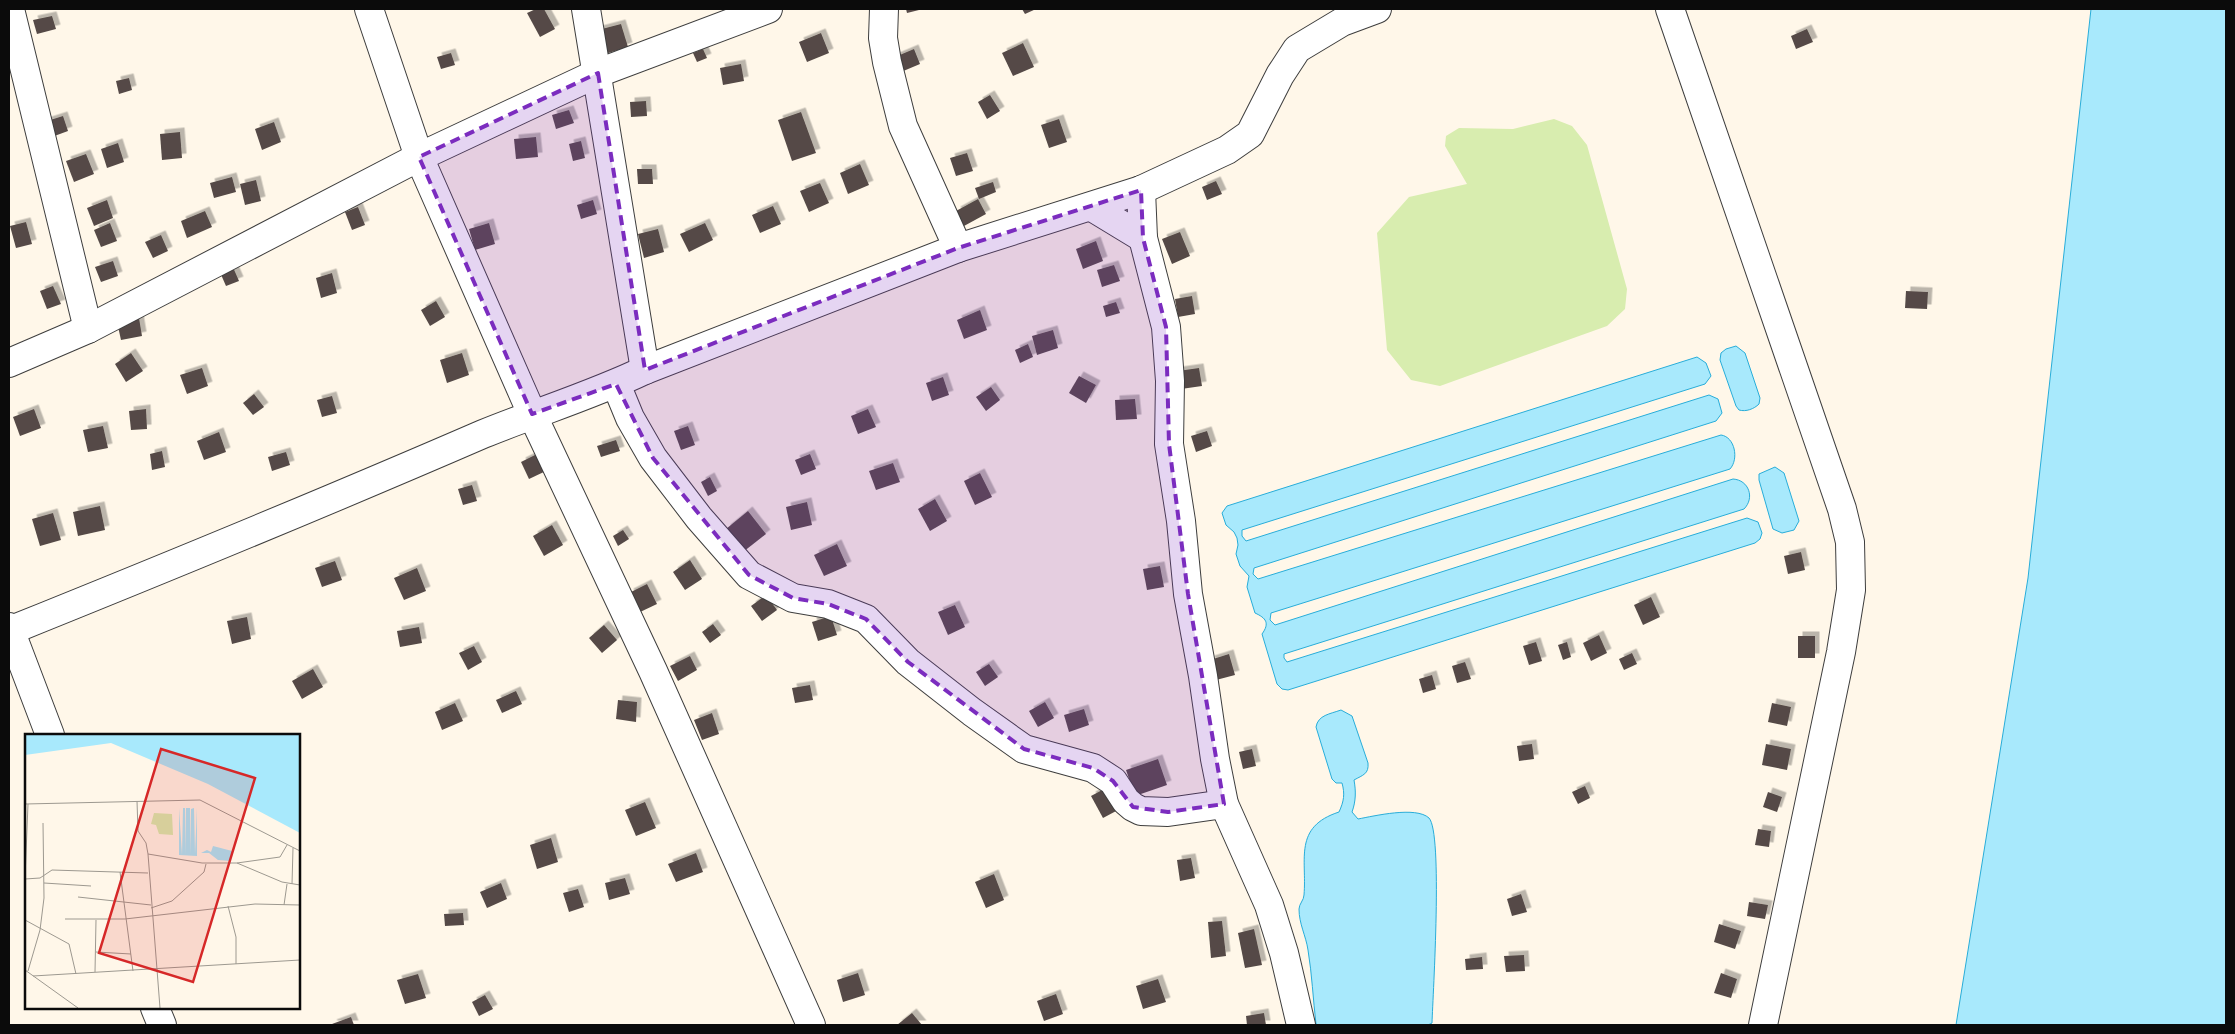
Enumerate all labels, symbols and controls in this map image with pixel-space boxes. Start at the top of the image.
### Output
inset map [25,734,300,1009]

